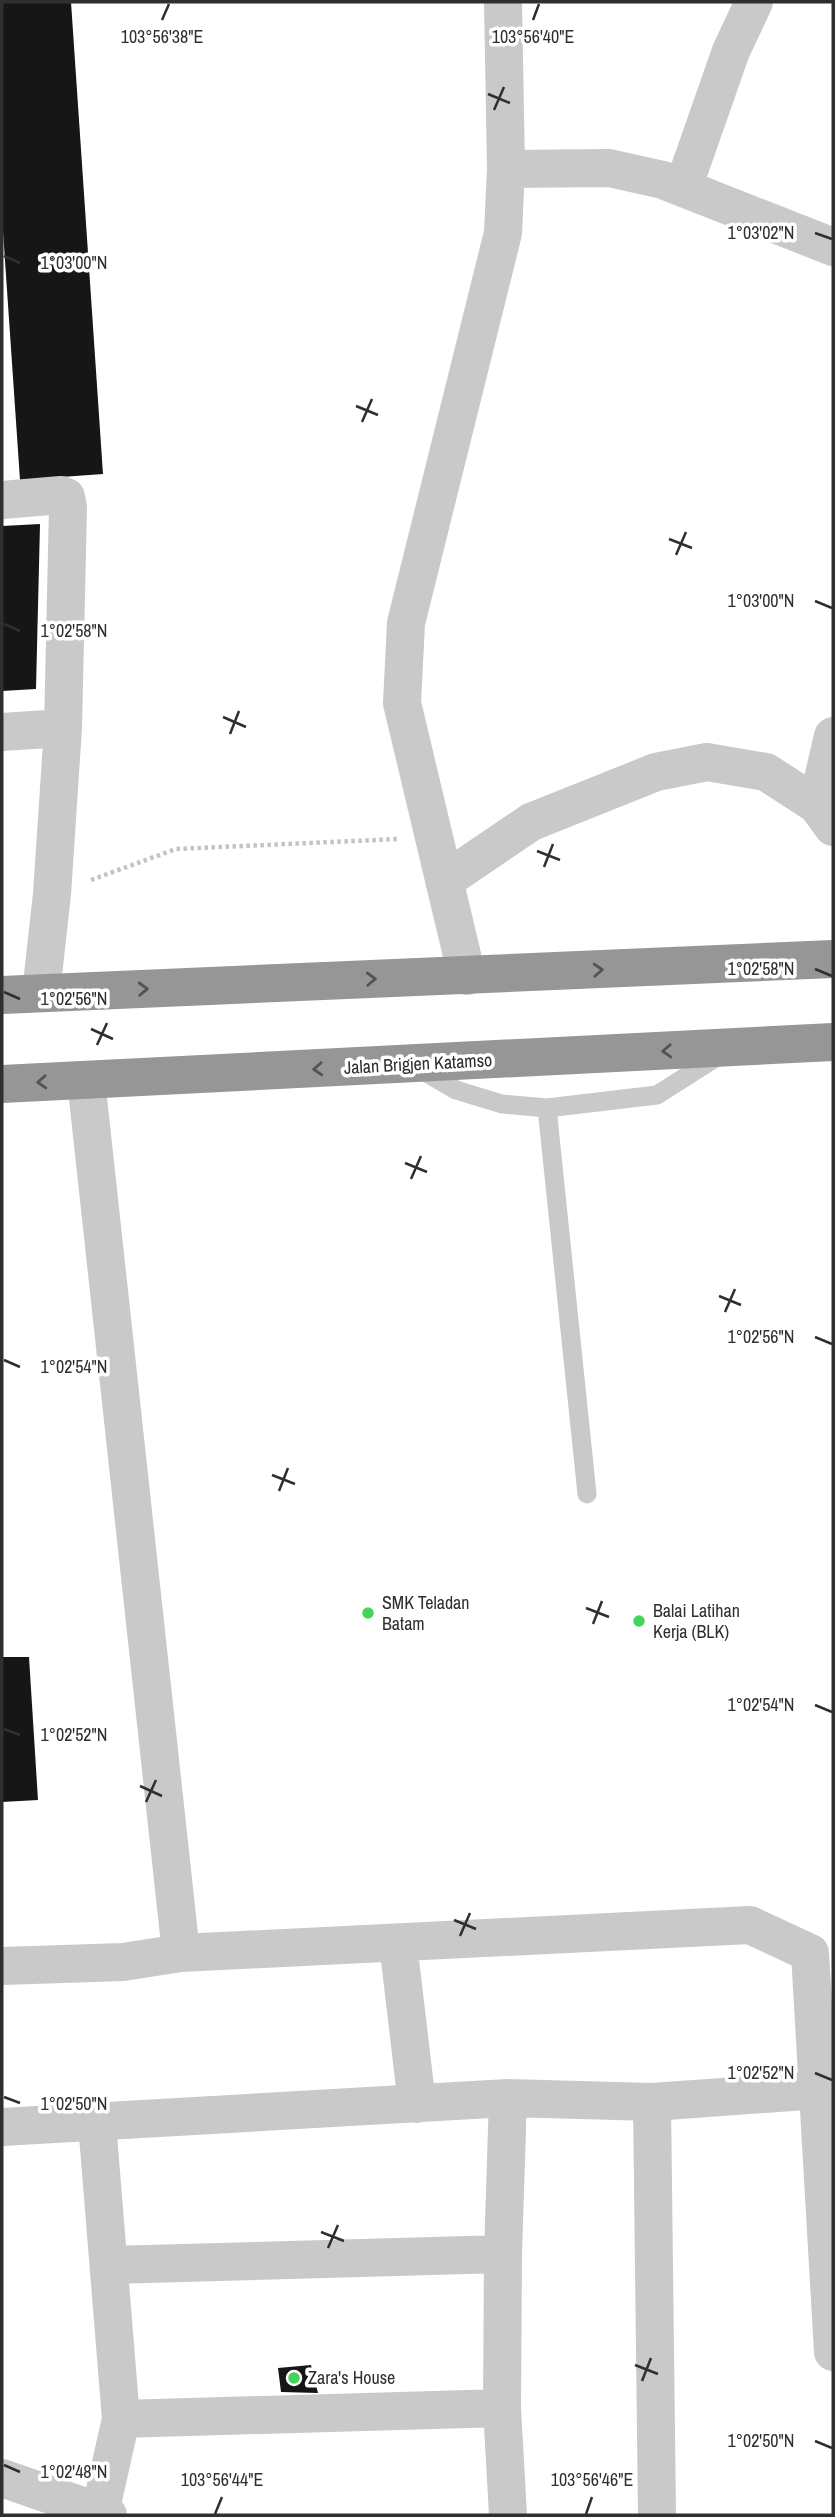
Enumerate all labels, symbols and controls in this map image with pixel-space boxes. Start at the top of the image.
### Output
text: 103°56'38"E [121,24,203,49]
text: 103°56'40"E [492,24,574,49]
text: 1°03'02"N [728,220,794,245]
text: 1°03'00"N [41,250,107,275]
text: 1°03'00"N [728,588,794,613]
text: 1°02'58"N [41,618,107,643]
text: 1°02'58"N [728,956,794,981]
one-way arrow [593,962,604,977]
one-way arrow [365,972,376,987]
one-way arrow [138,981,149,996]
text: 1°02'56"N [41,986,107,1011]
one-way arrow [661,1043,672,1058]
street label: Jalan Brigjen Katamso [343,1047,493,1080]
one-way arrow [312,1062,323,1077]
one-way arrow [36,1074,47,1089]
text: 1°02'56"N [728,1324,794,1349]
text: 1°02'54"N [41,1354,107,1379]
place label: SMK Teladan Batam [382,1590,470,1636]
place label: Balai Latihan Kerja (BLK) [653,1598,740,1644]
marker: SMK Teladan Batam [360,1605,376,1621]
marker: Balai Latihan Kerja (BLK) [631,1613,647,1629]
text: 1°02'54"N [728,1692,794,1717]
text: 1°02'52"N [41,1722,107,1747]
text: 1°02'52"N [728,2060,794,2085]
text: 1°02'50"N [41,2091,107,2116]
place label: Zara's House [308,2365,395,2390]
marker: Zara's House [286,2370,302,2386]
text: 1°02'50"N [728,2428,794,2453]
text: 1°02'48"N [41,2459,107,2484]
text: 103°56'44"E [181,2467,263,2492]
text: 103°56'46"E [551,2467,633,2492]

